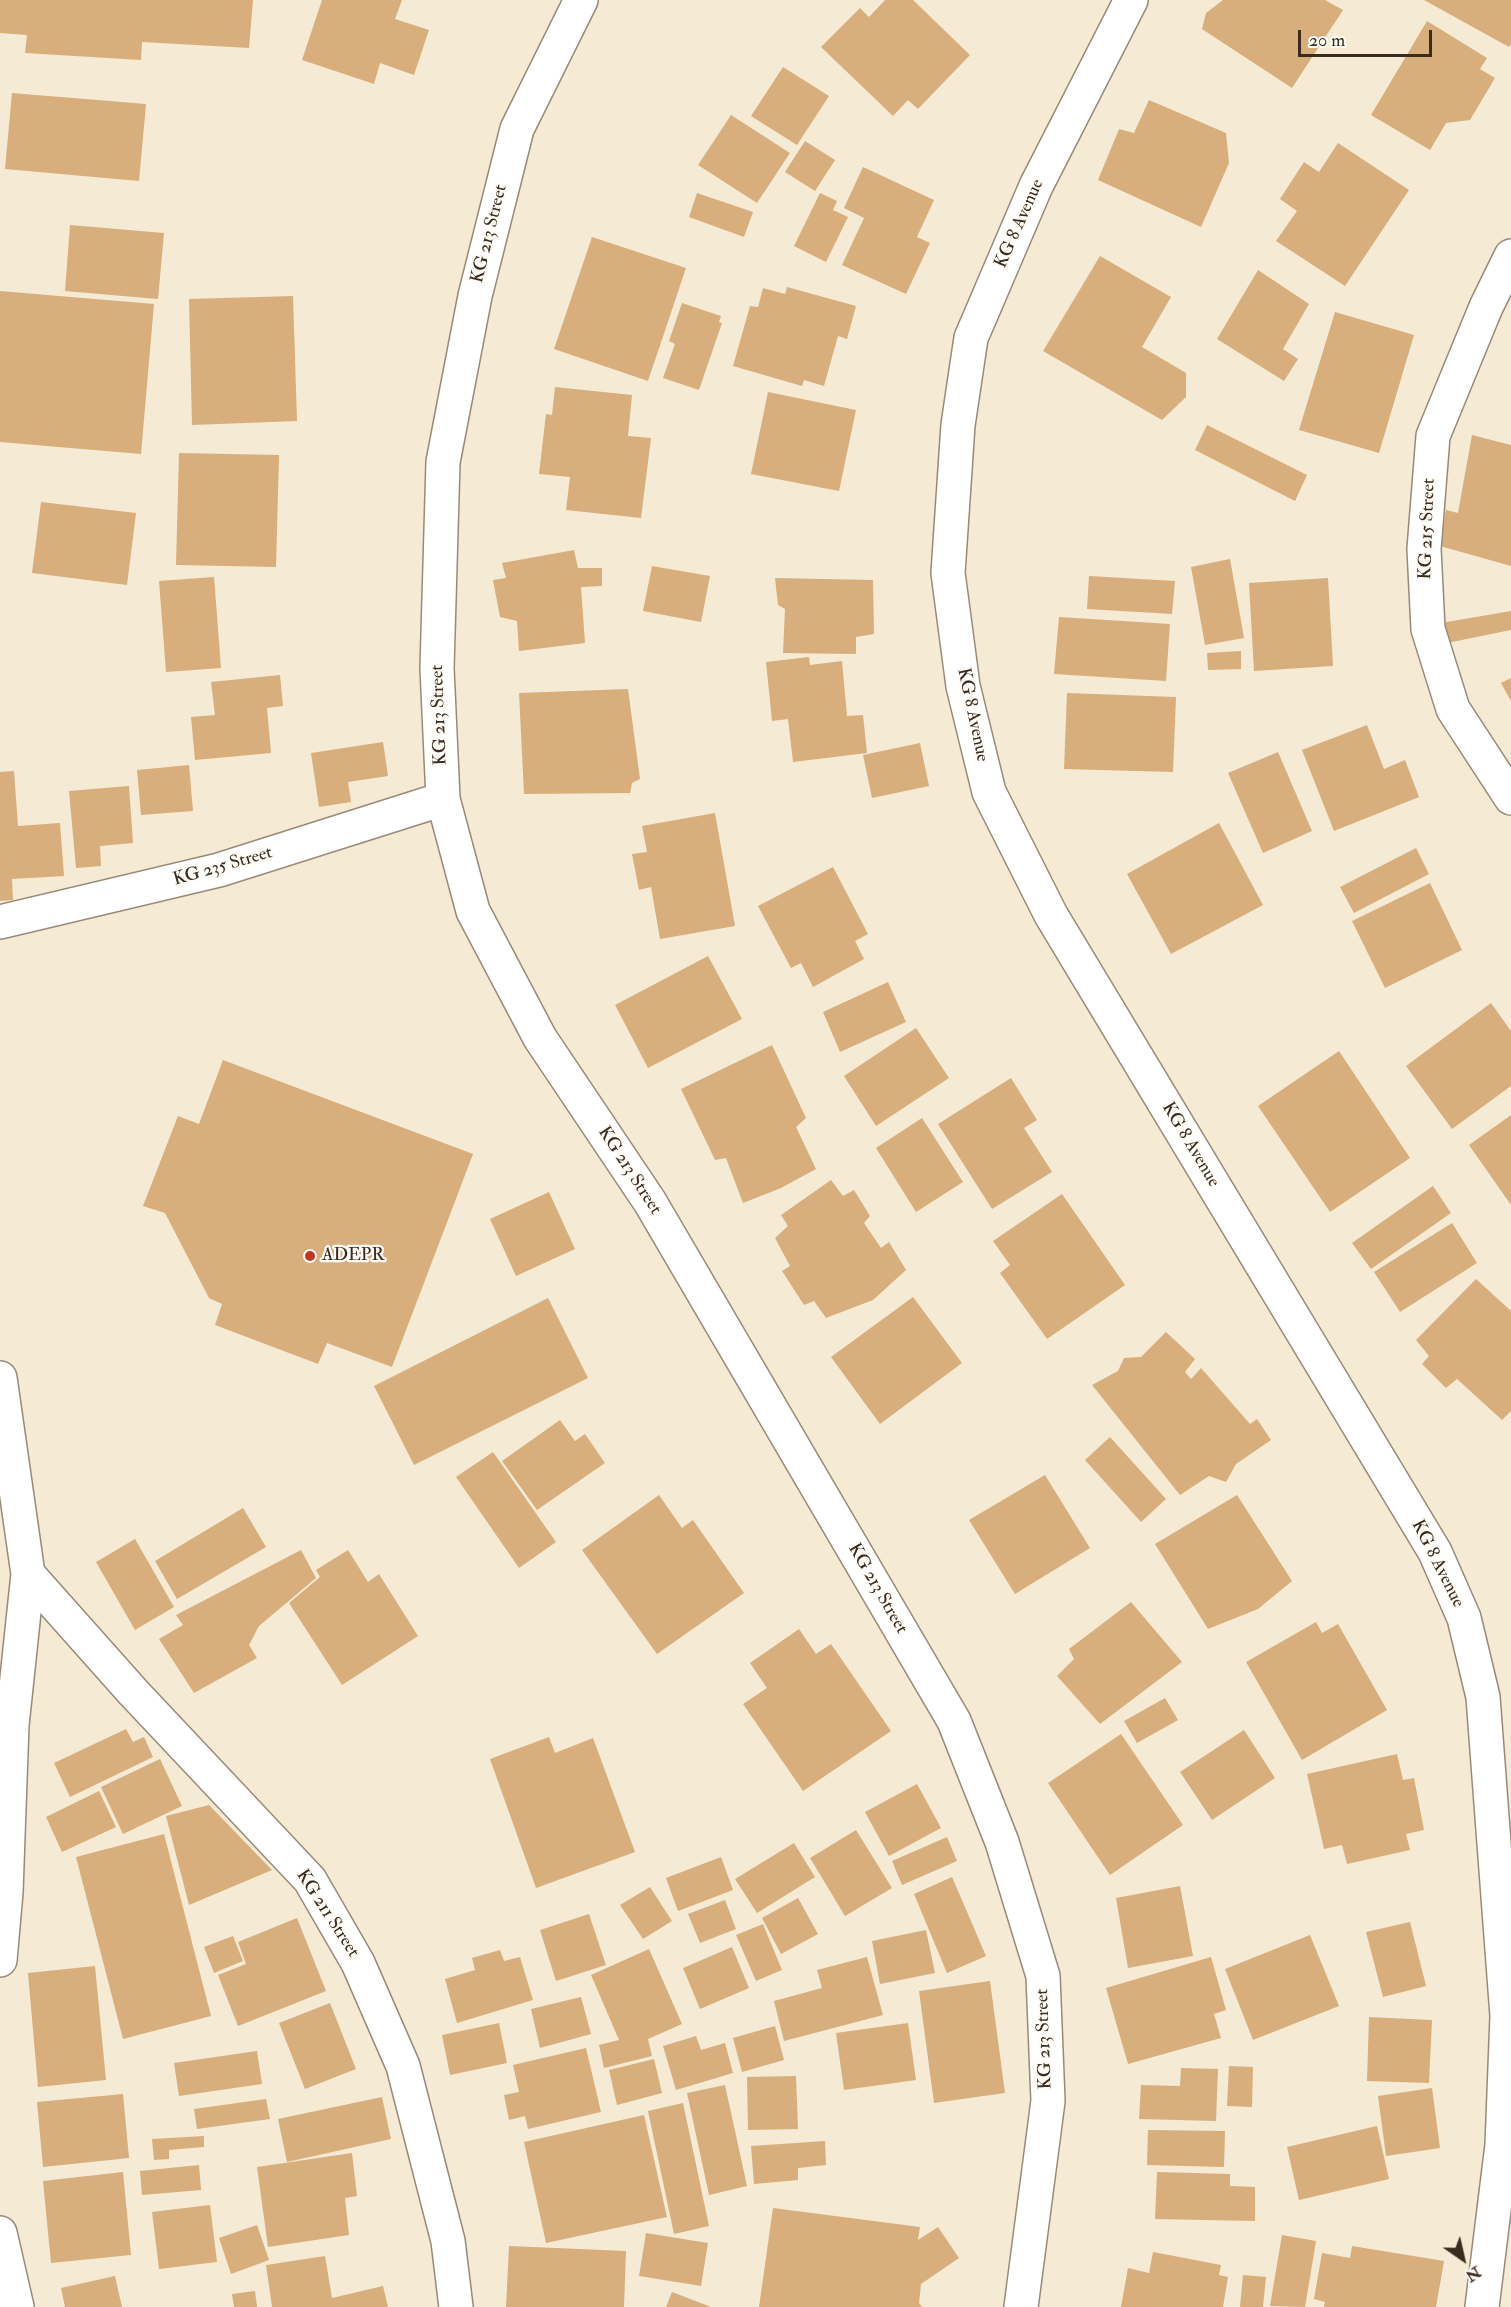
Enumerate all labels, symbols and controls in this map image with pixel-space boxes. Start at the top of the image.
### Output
scale bar [1301,18,1434,56]
text: 20 m [1309,29,1345,52]
street label: KG 8 Avenue [991,176,1049,272]
street label: KG 213 Street [467,183,513,285]
street label: KG 215 Street [1415,478,1441,580]
street label: KG 213 Street [427,664,453,766]
street label: KG 8 Avenue [952,666,992,764]
street label: KG 235 Street [171,843,275,891]
street label: KG 8 Avenue [1156,1099,1224,1191]
street label: KG 213 Street [593,1123,665,1219]
place label: ADEPR [322,1245,384,1267]
marker: ADEPR [303,1249,317,1263]
street label: KG 8 Avenue [1406,1517,1468,1611]
street label: KG 213 Street [842,1540,912,1638]
street label: KG 211 Street [291,1866,363,1962]
street label: KG 213 Street [1032,1988,1058,2090]
north arrow [1433,2229,1493,2289]
text: N [1462,2262,1485,2286]

